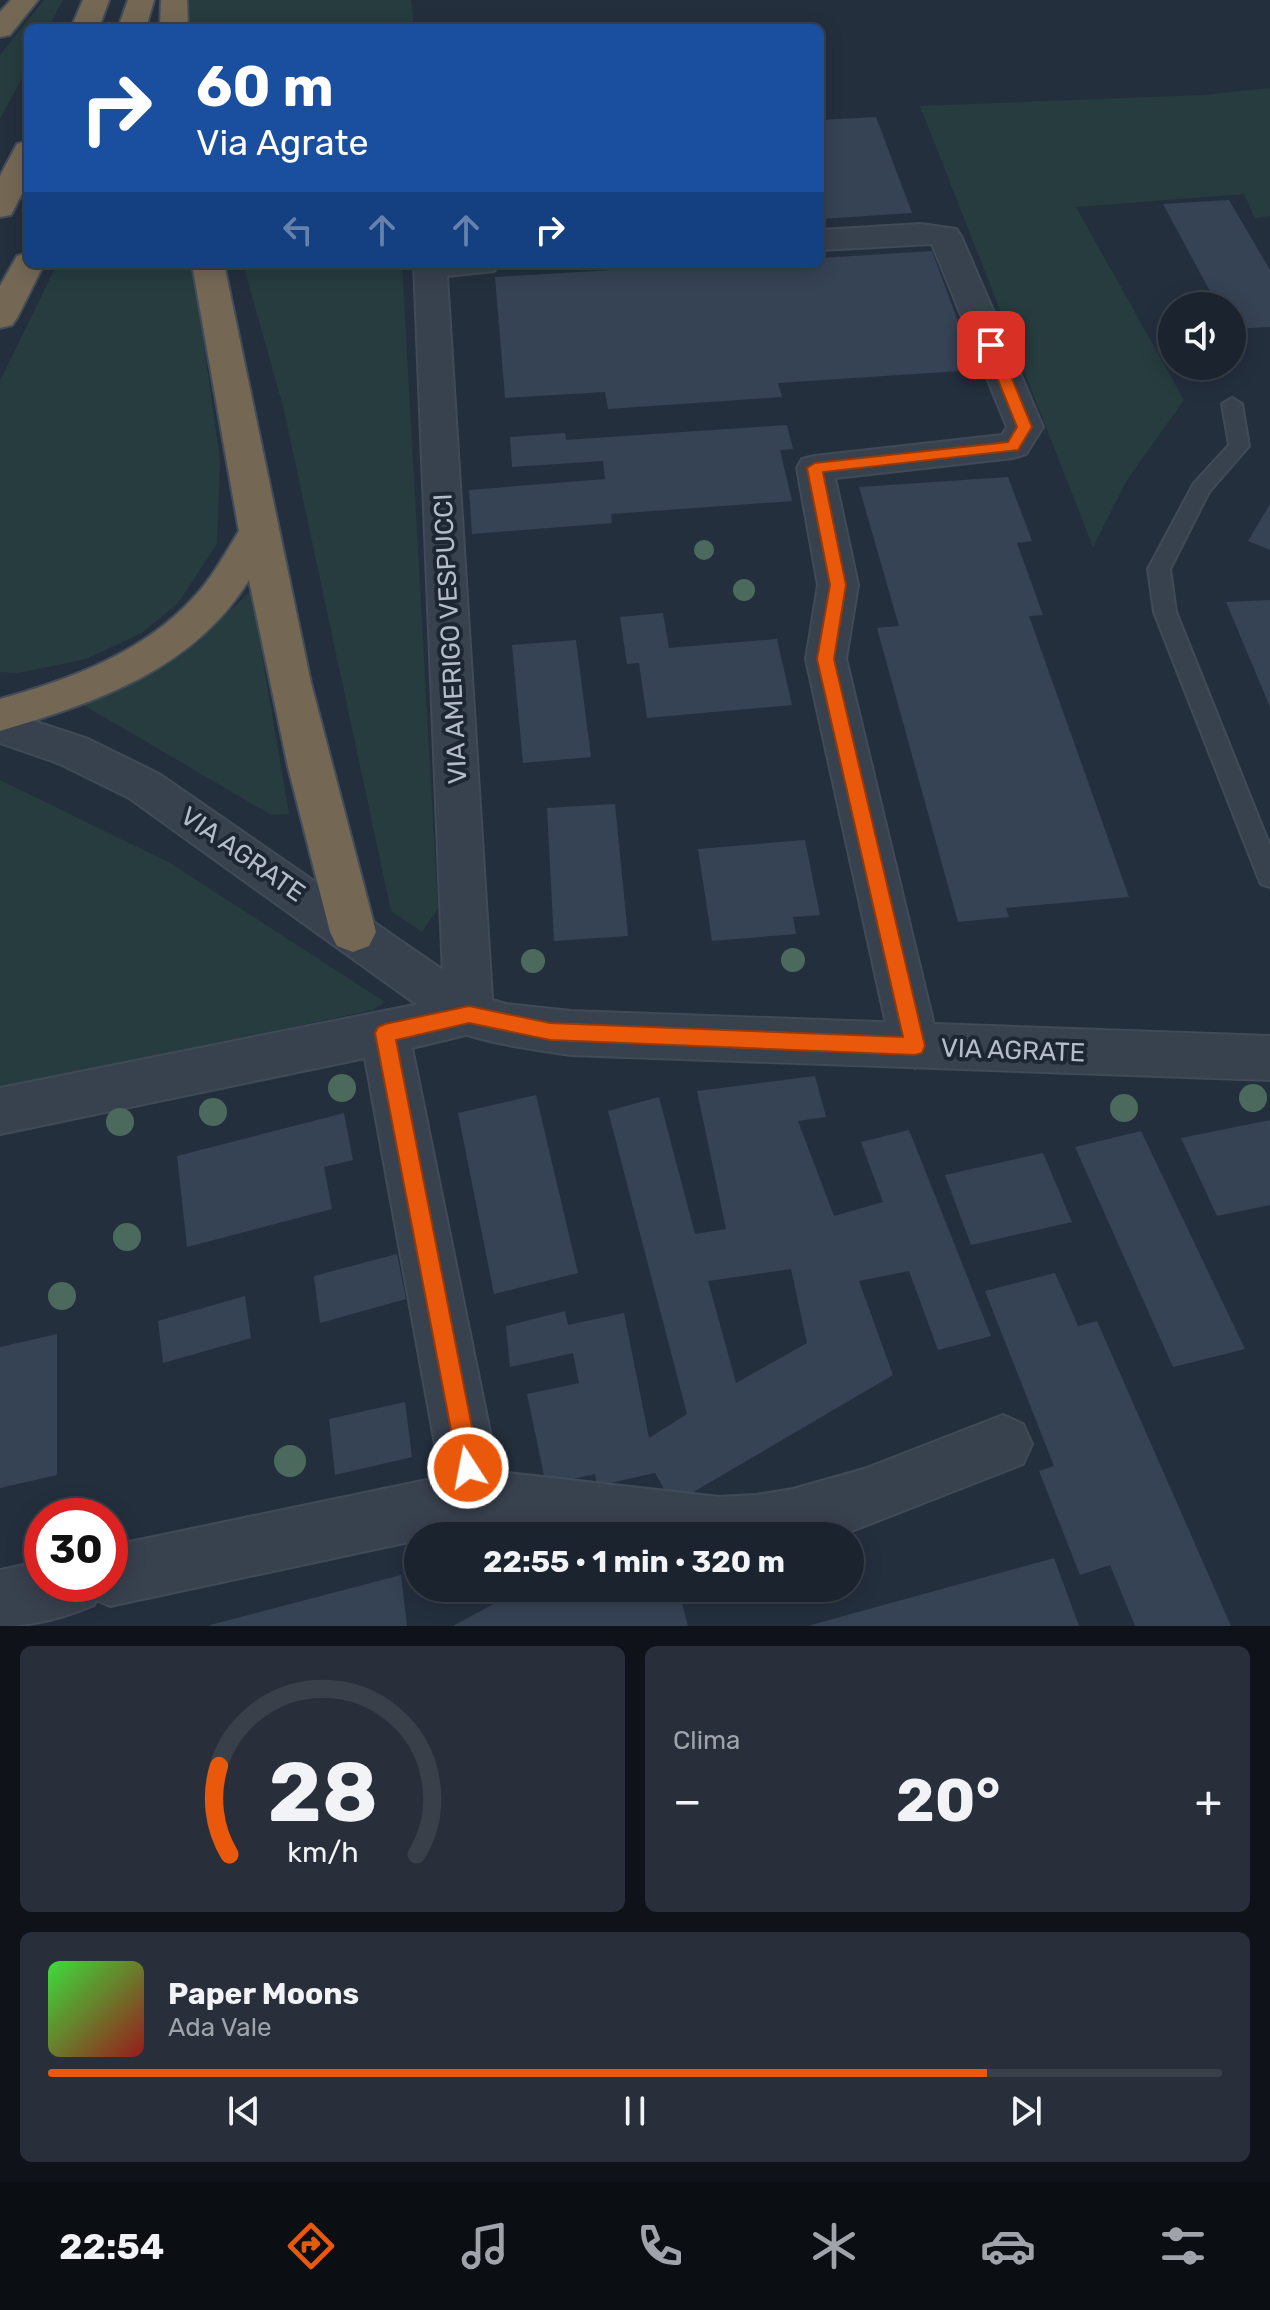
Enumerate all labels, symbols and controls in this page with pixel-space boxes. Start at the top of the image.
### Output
text: 60 m [196,54,334,120]
icon: right [64,56,168,160]
text: Via Agrate [196,121,369,164]
icon: left [276,208,320,252]
icon: ahead [360,208,404,252]
icon: ahead [444,208,488,252]
icon: right [528,208,572,252]
map controls [1158,292,1246,380]
button: sound [1158,292,1246,380]
pin [957,311,1025,379]
icon: arrive [969,323,1013,367]
street label: VIA AMERIGO VESPUCCI [427,493,474,785]
street label: VIA AGRATE [175,800,311,909]
street label: VIA AGRATE [940,1032,1086,1069]
position arrow [426,1426,510,1510]
speed limit sign: 30 [24,1498,128,1602]
text: 22:55 · 1 min · 320 m [483,1544,785,1580]
text: Clima [673,1725,740,1756]
text: 28 [267,1743,378,1842]
text: 20° [896,1765,1000,1836]
text: − [673,1775,702,1827]
text: + [1195,1775,1222,1827]
text: km/h [287,1835,358,1869]
text: Paper Moons [168,1976,359,2012]
text: Ada Vale [168,2012,272,2043]
icon: previous [222,2089,266,2133]
icon: pause [613,2089,657,2133]
icon: next [1004,2089,1048,2133]
icon: directions [283,2218,339,2274]
icon: music [457,2218,513,2274]
icon: phone [632,2218,688,2274]
icon: climate [806,2218,862,2274]
icon: car [980,2218,1036,2274]
icon: filters [1155,2218,1211,2274]
text: 22:54 [59,2225,164,2268]

